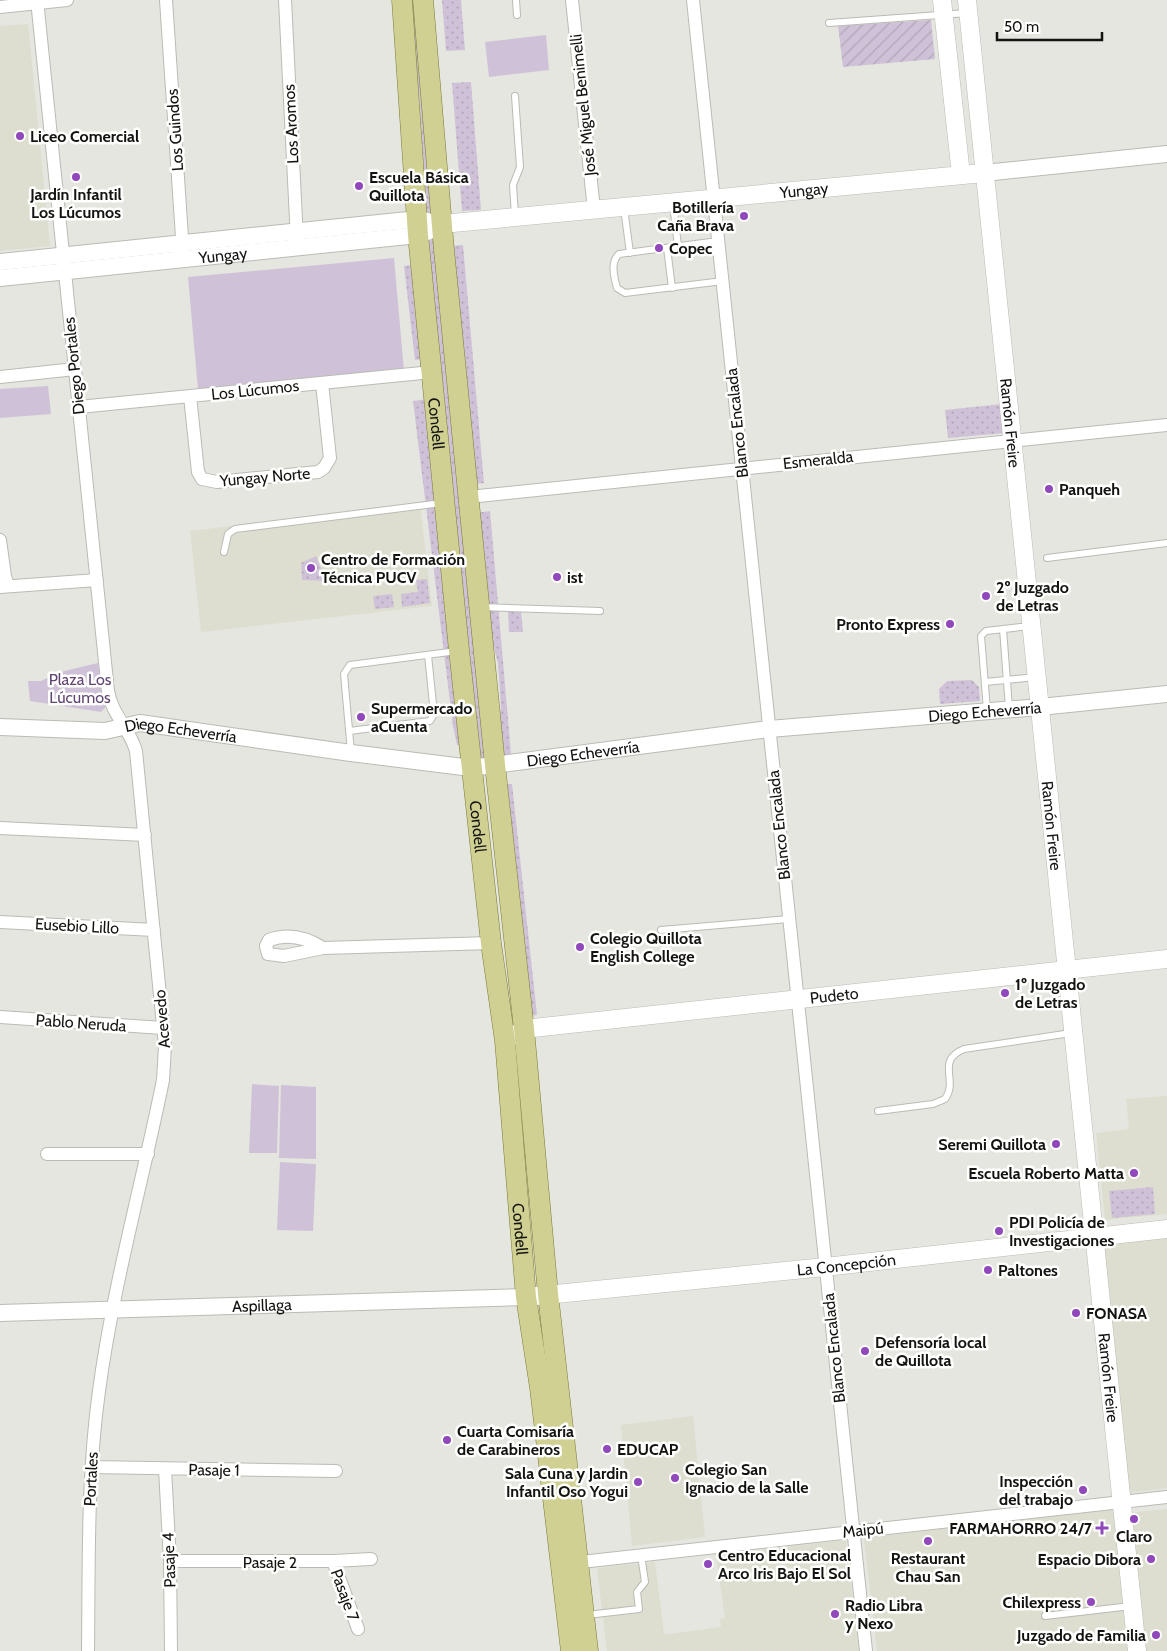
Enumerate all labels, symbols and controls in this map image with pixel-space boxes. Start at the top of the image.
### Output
scale bar [997,10,1102,42]
text: 50 m [1004,18,1039,36]
street label: José Miguel Benimelli [566,33,600,178]
street label: Los Aromos [279,83,303,164]
street label: Los Guindos [163,88,187,172]
place label: Liceo Comercial [30,127,139,146]
marker: Liceo Comercial [14,130,26,142]
place label: Escuela Básica Quillota [369,168,469,205]
marker: Jardín Infantil Los Lúcumos [70,171,82,183]
street label: Yungay [778,178,829,202]
marker: Escuela Básica Quillota [353,180,365,192]
place label: Jardín Infantil Los Lúcumos [29,185,122,222]
place label: Botillería Caña Brava [657,198,734,235]
marker: Botillería Caña Brava [738,210,750,222]
place label: Copec [669,239,712,258]
marker: Copec [653,242,665,254]
street label: Yungay [197,243,248,267]
street label: Diego Portales [59,316,89,416]
street label: Blanco Encalada [722,367,752,479]
street label: Los Lúcumos [210,376,300,404]
street label: Ramón Freire [996,377,1025,468]
street label: Condell [425,397,449,451]
street label: Esmeralda [782,447,854,473]
street label: Yungay Norte [218,464,311,491]
place label: Panqueh [1059,480,1120,499]
marker: Panqueh [1043,483,1055,495]
place label: Centro de Formación Técnica PUCV [321,550,465,587]
marker: Centro de Formación Técnica PUCV [305,562,317,574]
place label: ist [567,568,584,587]
marker: ist [551,571,563,583]
place label: 2º Juzgado de Letras [996,578,1069,615]
marker: 2º Juzgado de Letras [980,590,992,602]
place label: Pronto Express [836,615,940,634]
marker: Pronto Express [944,618,956,630]
park label: Plaza Los Lúcumos [49,670,112,707]
street label: Diego Echeverría [927,697,1042,726]
place label: Supermercado aCuenta [371,699,472,736]
marker: Supermercado aCuenta [355,711,367,723]
street label: Diego Echeverría [123,713,238,746]
street label: Diego Echeverría [526,737,641,770]
street label: Blanco Encalada [764,769,794,881]
street label: Ramón Freire [1038,780,1066,871]
street label: Condell [466,799,491,854]
street label: Eusebio Lillo [34,914,120,938]
place label: Colegio Quillota English College [590,929,702,966]
marker: Colegio Quillota English College [574,941,586,953]
place label: 1º Juzgado de Letras [1015,975,1085,1012]
street label: Pudeto [809,983,860,1007]
marker: 1º Juzgado de Letras [999,987,1011,999]
street label: Acevedo [150,989,174,1049]
street label: Pablo Neruda [35,1010,127,1036]
place label: Seremi Quillota [938,1135,1046,1154]
marker: Seremi Quillota [1050,1138,1062,1150]
place label: Escuela Roberto Matta [968,1164,1124,1183]
marker: Escuela Roberto Matta [1128,1167,1140,1179]
street label: Condell [509,1202,532,1256]
place label: PDI Policía de Investigaciones [1009,1213,1114,1250]
marker: PDI Policía de Investigaciones [993,1225,1005,1237]
street label: La Concepción [796,1250,897,1279]
place label: Paltones [998,1261,1058,1280]
marker: Paltones [982,1264,994,1276]
street label: Blanco Encalada [819,1292,849,1404]
street label: Aspillaga [232,1295,292,1315]
place label: FONASA [1086,1304,1147,1323]
marker: FONASA [1070,1307,1082,1319]
street label: Ramón Freire [1095,1332,1123,1423]
place label: Defensoría local de Quillota [875,1333,986,1370]
marker: Defensoría local de Quillota [859,1345,871,1357]
place label: Cuarta Comisaría de Carabineros [457,1422,574,1459]
marker: Cuarta Comisaría de Carabineros [441,1434,453,1446]
place label: EDUCAP [617,1440,679,1459]
marker: EDUCAP [601,1443,613,1455]
street label: Portales [80,1451,102,1507]
street label: Pasaje 1 [188,1460,240,1480]
place label: Colegio San Ignacio de la Salle [685,1460,809,1497]
place label: Sala Cuna y Jardin Infantil Oso Yogui [505,1464,628,1501]
marker: Colegio San Ignacio de la Salle [669,1472,681,1484]
place label: Inspección del trabajo [999,1472,1073,1509]
marker: Sala Cuna y Jardin Infantil Oso Yogui [632,1476,644,1488]
marker: Inspección del trabajo [1077,1484,1089,1496]
marker: Claro [1128,1513,1140,1525]
street label: Maipú [841,1518,885,1542]
place label: FARMAHORRO 24/7 [949,1519,1093,1538]
marker: FARMAHORRO 24/7 [1096,1522,1108,1534]
place label: Claro [1116,1527,1152,1546]
street label: Pasaje 4 [159,1532,179,1588]
marker: Restaurant Chau San [922,1535,934,1547]
place label: Centro Educacional Arco Iris Bajo El Sol [718,1546,851,1583]
place label: Restaurant Chau San [891,1549,966,1586]
place label: Espacio Dibora [1038,1550,1141,1569]
street label: Pasaje 2 [243,1553,297,1572]
marker: Espacio Dibora [1145,1553,1157,1565]
marker: Centro Educacional Arco Iris Bajo El Sol [702,1558,714,1570]
street label: Pasaje 7 [327,1566,363,1624]
place label: Chilexpress [1002,1593,1081,1612]
place label: Radio Libra y Nexo [845,1596,923,1633]
marker: Chilexpress [1085,1596,1097,1608]
marker: Radio Libra y Nexo [829,1608,841,1620]
place label: Juzgado de Familia [1016,1626,1146,1645]
marker: Juzgado de Familia [1150,1629,1162,1641]

